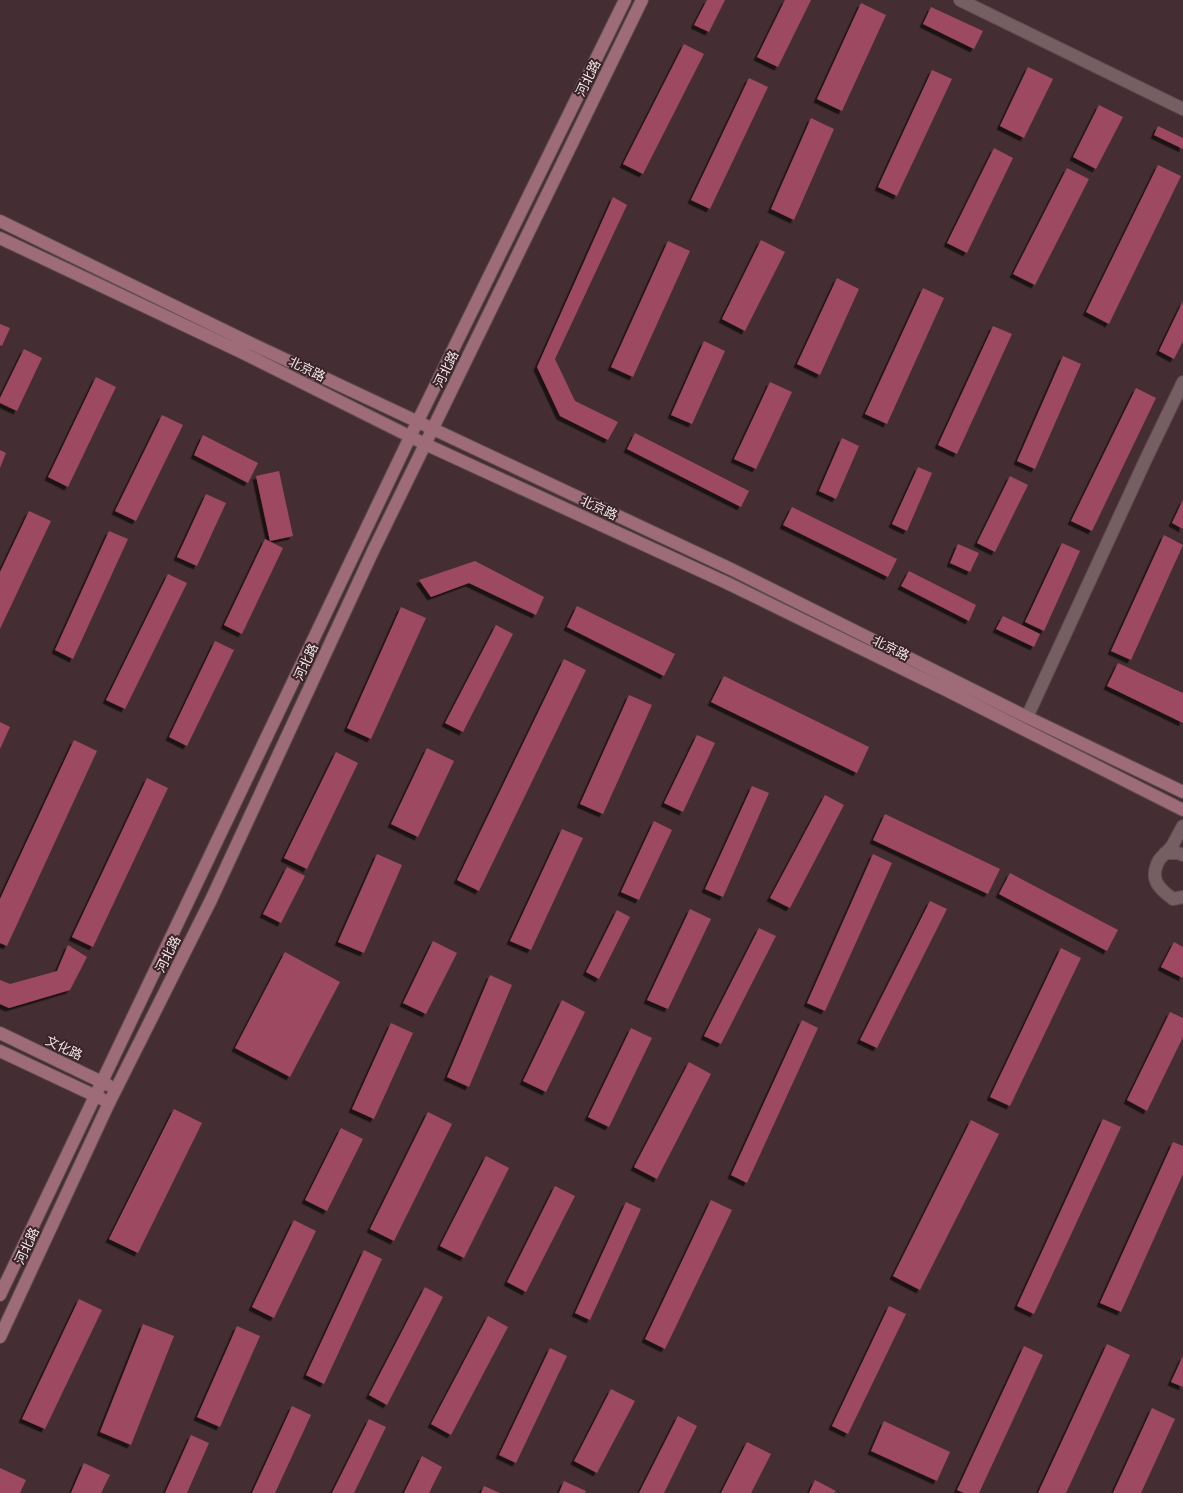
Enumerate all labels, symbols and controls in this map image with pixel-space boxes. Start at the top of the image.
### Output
street label: 河北路 [571,56,605,100]
street label: 河北路 [429,347,463,391]
street label: 北京路 [285,352,329,386]
street label: 北京路 [577,491,621,525]
street label: 北京路 [869,631,913,665]
street label: 河北路 [289,640,323,684]
street label: 河北路 [151,932,185,976]
street label: 文化路 [42,1031,86,1065]
street label: 河北路 [10,1224,44,1268]

